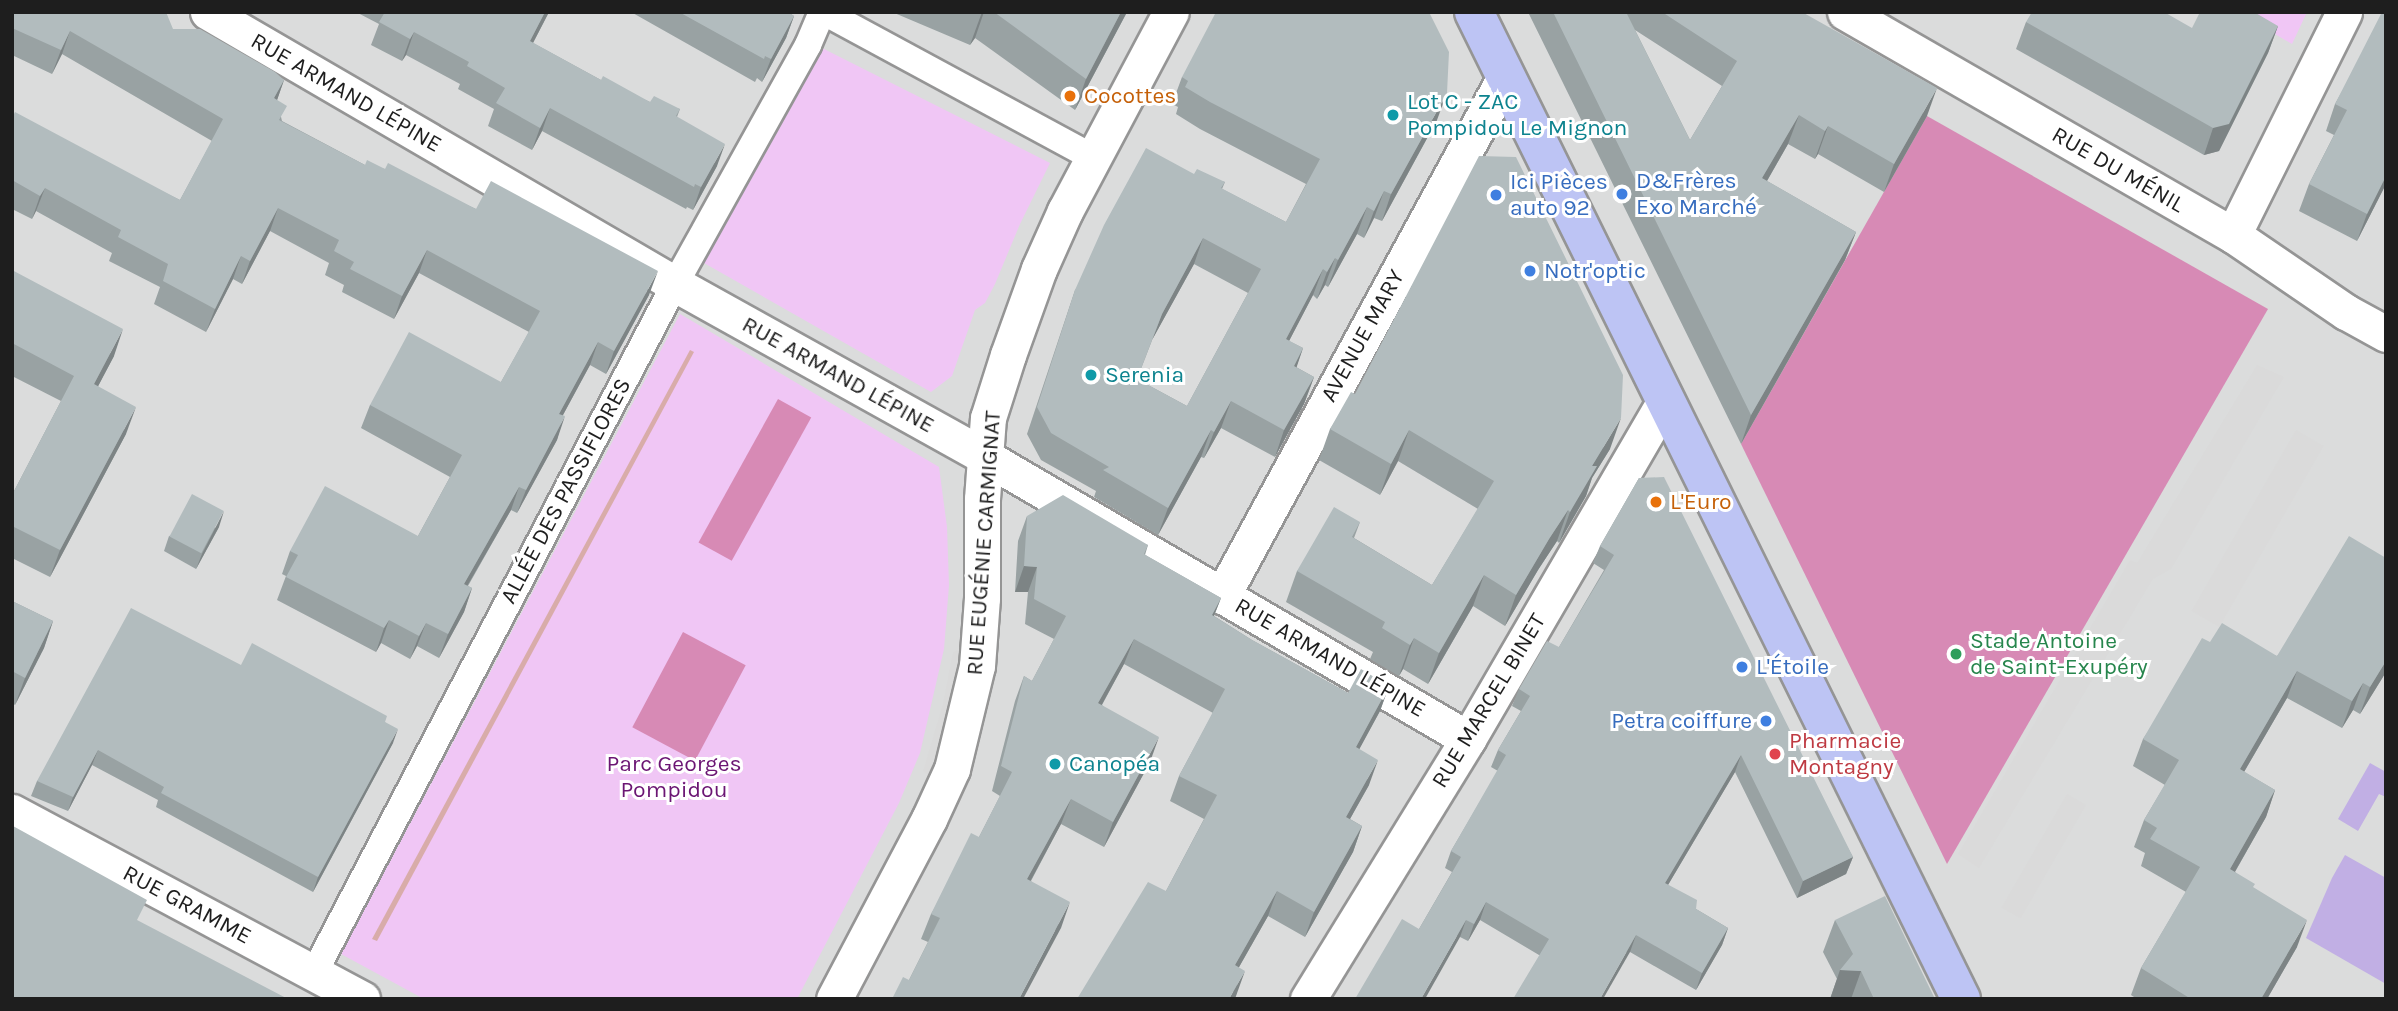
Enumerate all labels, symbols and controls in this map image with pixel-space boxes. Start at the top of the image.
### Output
street label: RUE ARMAND LÉPINE [246,27,446,159]
place label: Cocottes [1084,82,1176,110]
marker: Cocottes [1062,88,1078,104]
place label: Lot C - ZAC Pompidou Le Mignon [1407,88,1627,142]
marker: Lot C - ZAC Pompidou Le Mignon [1385,107,1401,123]
street label: RUE DU MÉNIL [2047,121,2189,219]
place label: D&Frères Exo Marché [1636,167,1757,221]
place label: Ici Pièces auto 92 [1510,168,1608,222]
marker: D&Frères Exo Marché [1614,186,1630,202]
marker: Ici Pièces auto 92 [1488,187,1504,203]
place label: Notr'optic [1544,257,1646,285]
marker: Notr'optic [1522,263,1538,279]
street label: AVENUE MARY [1315,265,1411,407]
street label: RUE ARMAND LÉPINE [737,311,939,439]
place label: Serenia [1105,361,1184,389]
marker: Serenia [1083,367,1099,383]
street label: ALLÉE DES PASSIFLORES [495,374,637,608]
street label: RUE EUGÉNIE CARMIGNAT [961,410,1007,676]
place label: L'Euro [1670,488,1732,516]
marker: L'Euro [1648,494,1664,510]
street label: RUE ARMAND LÉPINE [1230,592,1430,724]
street label: RUE MARCEL BINET [1426,609,1552,793]
place label: Stade Antoine de Saint-Exupéry [1970,627,2148,681]
marker: Stade Antoine de Saint-Exupéry [1948,646,1964,662]
place label: L'Étoile [1756,653,1829,681]
marker: L'Étoile [1734,659,1750,675]
place label: Petra coiffure [1611,707,1752,735]
marker: Petra coiffure [1758,713,1774,729]
place label: Pharmacie Montagny [1789,727,1901,781]
marker: Pharmacie Montagny [1767,746,1783,762]
park label: Parc Georges Pompidou [606,750,742,804]
place label: Canopéa [1069,750,1160,778]
marker: Canopéa [1047,756,1063,772]
street label: RUE GRAMME [118,860,256,950]

